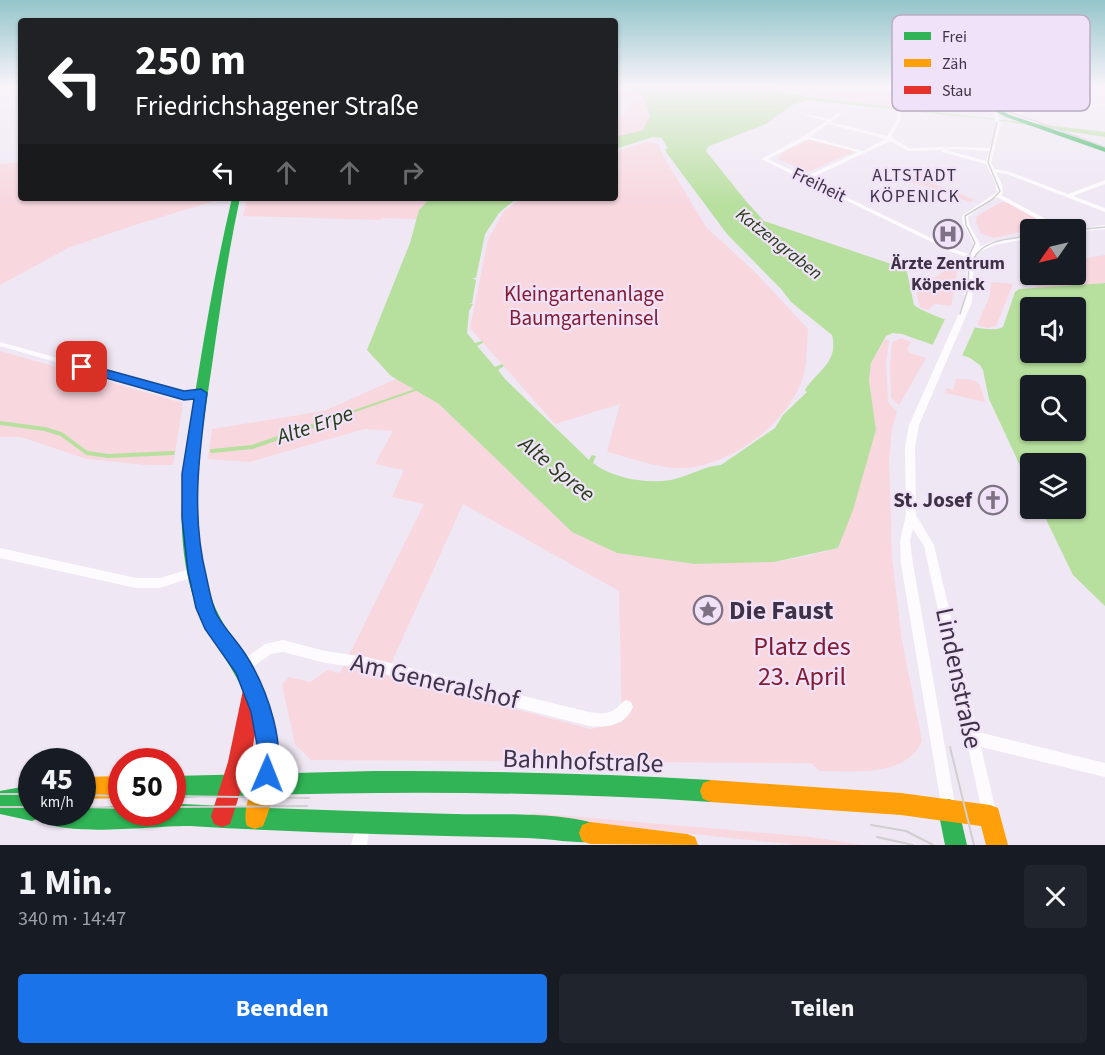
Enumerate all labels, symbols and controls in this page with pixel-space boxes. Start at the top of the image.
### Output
legend [892,15,1090,111]
text: Frei [942,26,967,48]
text: 250 m [135,31,246,91]
icon: left [36,42,114,120]
text: Zäh [942,53,967,75]
text: Stau [942,80,972,102]
text: Friedrichshagener Straße [135,87,419,126]
icon: left [207,156,240,189]
icon: ahead [270,156,303,189]
icon: ahead [333,156,366,189]
icon: right [396,156,429,189]
street label: Freiheit [788,161,850,209]
district label: ALTSTADT KÖPENICK [870,163,960,209]
water label: Katzengraben [731,202,827,286]
hospital icon: Ärzte Zentrum Köpenick [932,218,964,250]
north arrow [1020,219,1086,285]
map controls [1020,219,1086,519]
place label: Ärzte Zentrum Köpenick [890,251,1005,297]
park label: Kleingartenanlage Baumgarteninsel [504,279,664,333]
button: sound [1020,297,1086,363]
pin [56,341,107,392]
icon: arrive [65,350,98,383]
button: search [1020,375,1086,441]
water label: Alte Erpe [270,397,358,454]
water label: Alte Spree [510,427,602,510]
button: layers [1020,453,1086,519]
church icon: St. Josef [977,484,1009,516]
place label: St. Josef [893,485,973,515]
place label: Die Faust [729,592,833,629]
place icon: Die Faust [692,594,724,626]
street label: Lindenstraße [926,604,992,752]
park label: Platz des 23. April [753,628,851,695]
street label: Am Generalshof [347,644,524,719]
street label: Bahnhofstraße [502,740,664,782]
position arrow [235,742,299,806]
speed limit sign: 50 [108,748,186,826]
text: 45 [41,758,73,801]
text: km/h [40,792,74,813]
text: 1 Min. [18,857,113,908]
button: close [1024,865,1087,928]
text: 340 m · 14:47 [18,905,126,933]
button: Beenden [18,974,547,1043]
button: Teilen [559,974,1087,1043]

